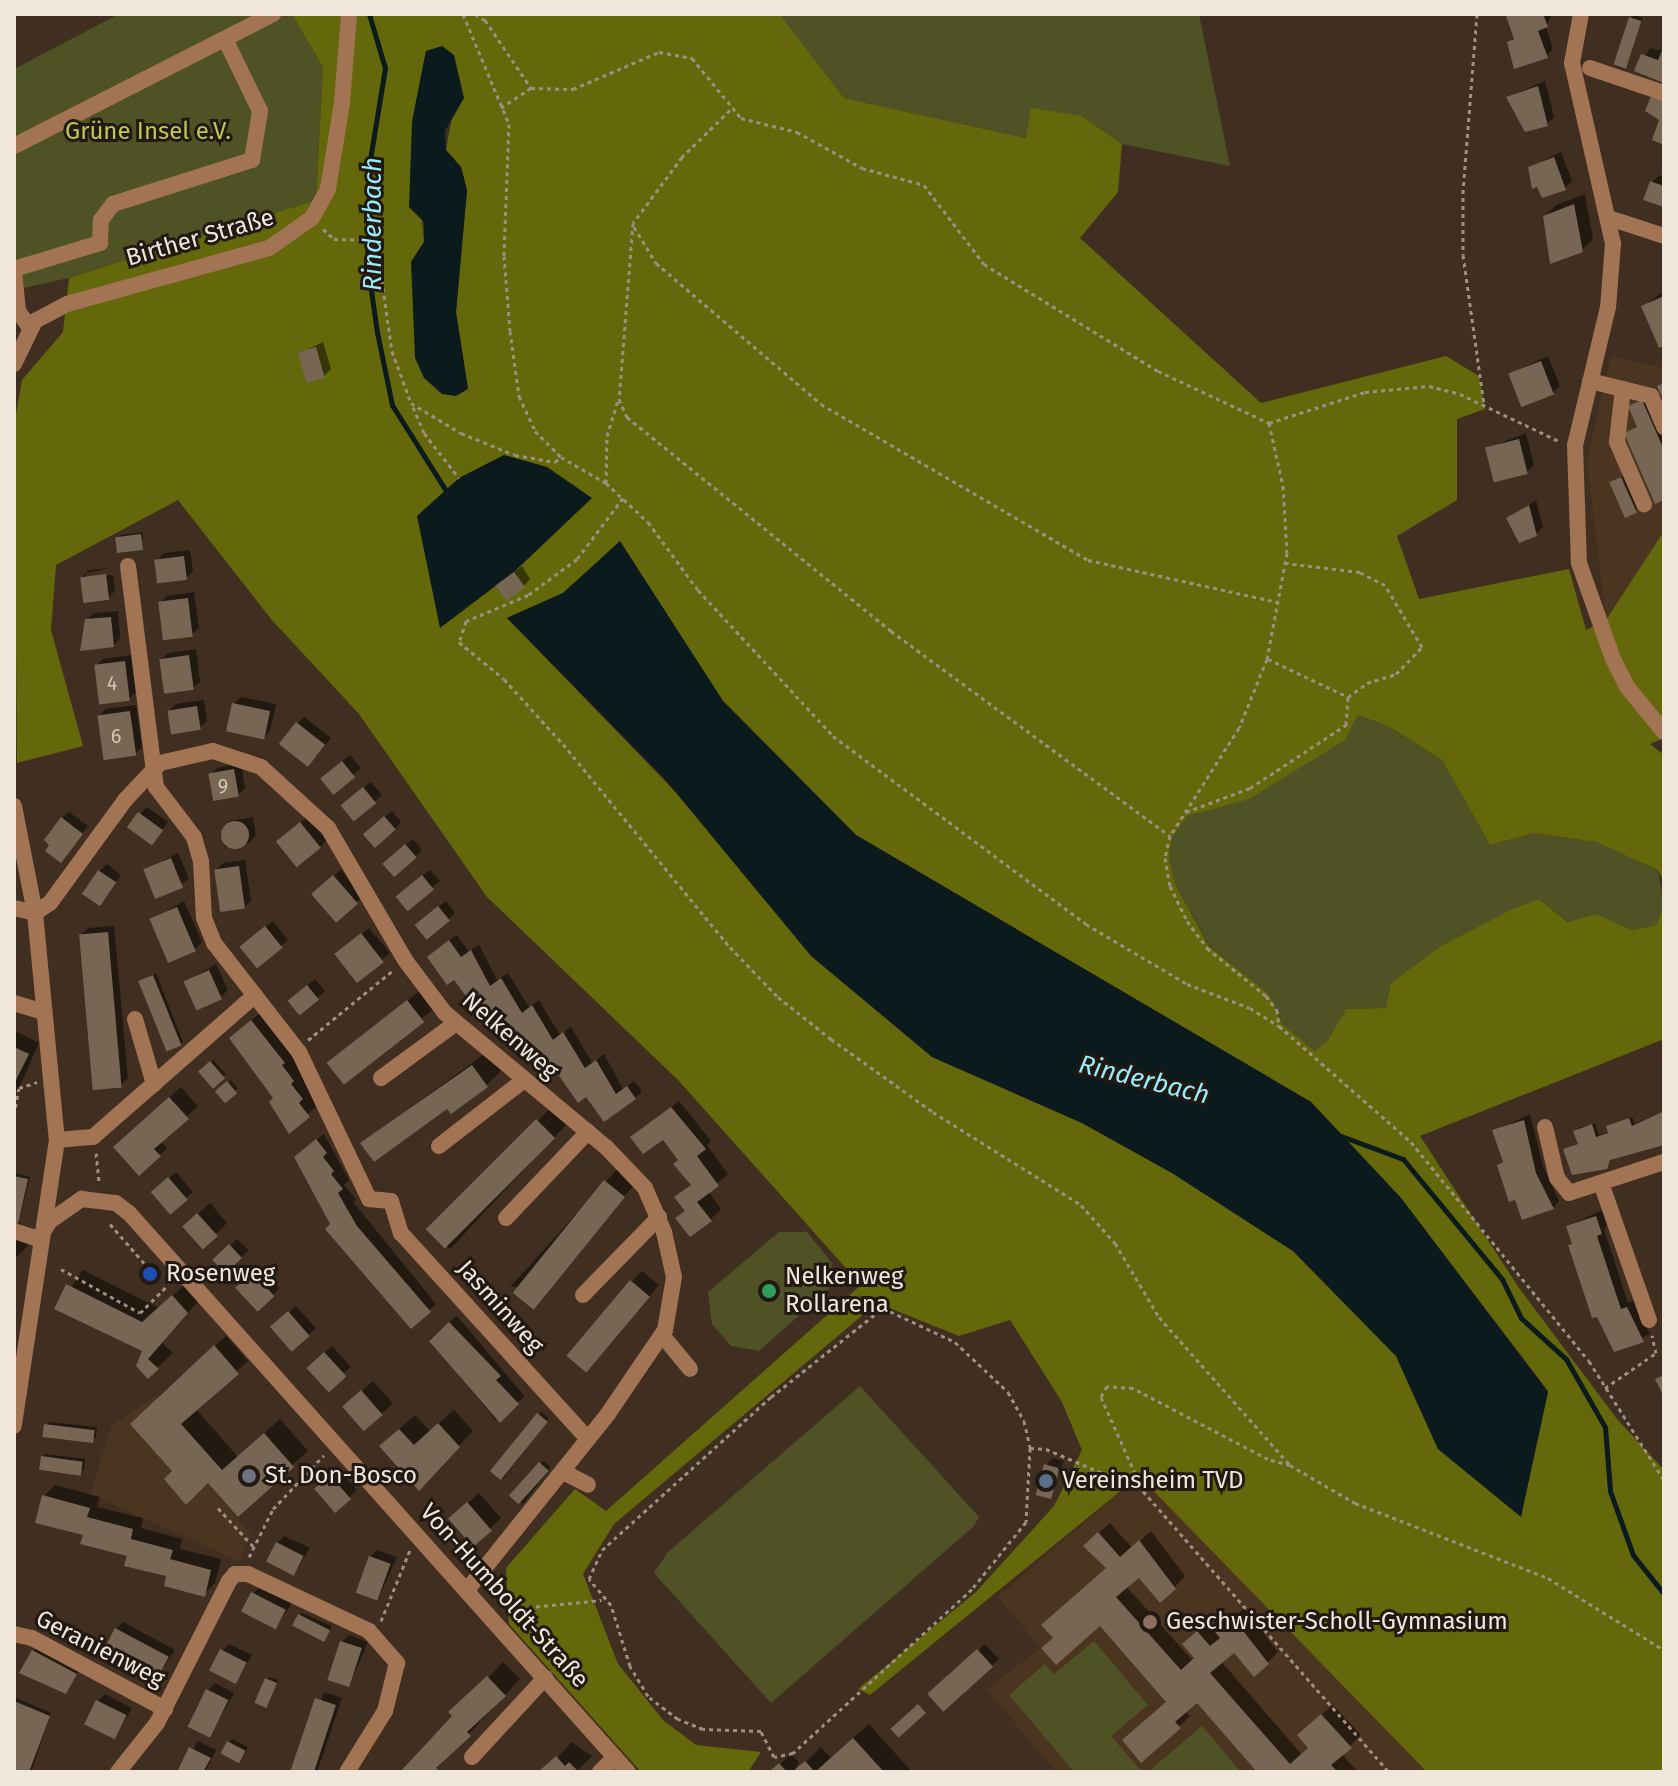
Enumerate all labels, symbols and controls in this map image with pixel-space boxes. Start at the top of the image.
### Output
park label: Grüne Insel e.V. [65,118,231,146]
water label: Rinderbach [357,157,389,291]
street label: Birther Straße [123,203,277,273]
house number: 4 [107,671,117,695]
house number: 6 [111,724,121,748]
house number: 9 [218,774,228,798]
street label: Nelkenweg [456,986,564,1086]
water label: Rinderbach [1075,1049,1213,1111]
street label: Jasminweg [451,1254,549,1360]
place label: Rosenweg [166,1260,275,1288]
place label: Nelkenweg Rollarena [785,1263,903,1319]
marker: Rosenweg [141,1265,159,1283]
marker: Nelkenweg Rollarena [760,1282,778,1300]
place label: St. Don-Bosco [265,1462,417,1490]
marker: St. Don-Bosco [240,1467,258,1485]
place label: Vereinsheim TVD [1062,1467,1244,1495]
marker: Vereinsheim TVD [1037,1472,1055,1490]
street label: Von-Humboldt-Straße [414,1498,594,1694]
street label: Geranienweg [31,1604,169,1694]
place label: Geschwister-Scholl-Gymnasium [1166,1608,1508,1636]
marker: Geschwister-Scholl-Gymnasium [1141,1613,1159,1631]

